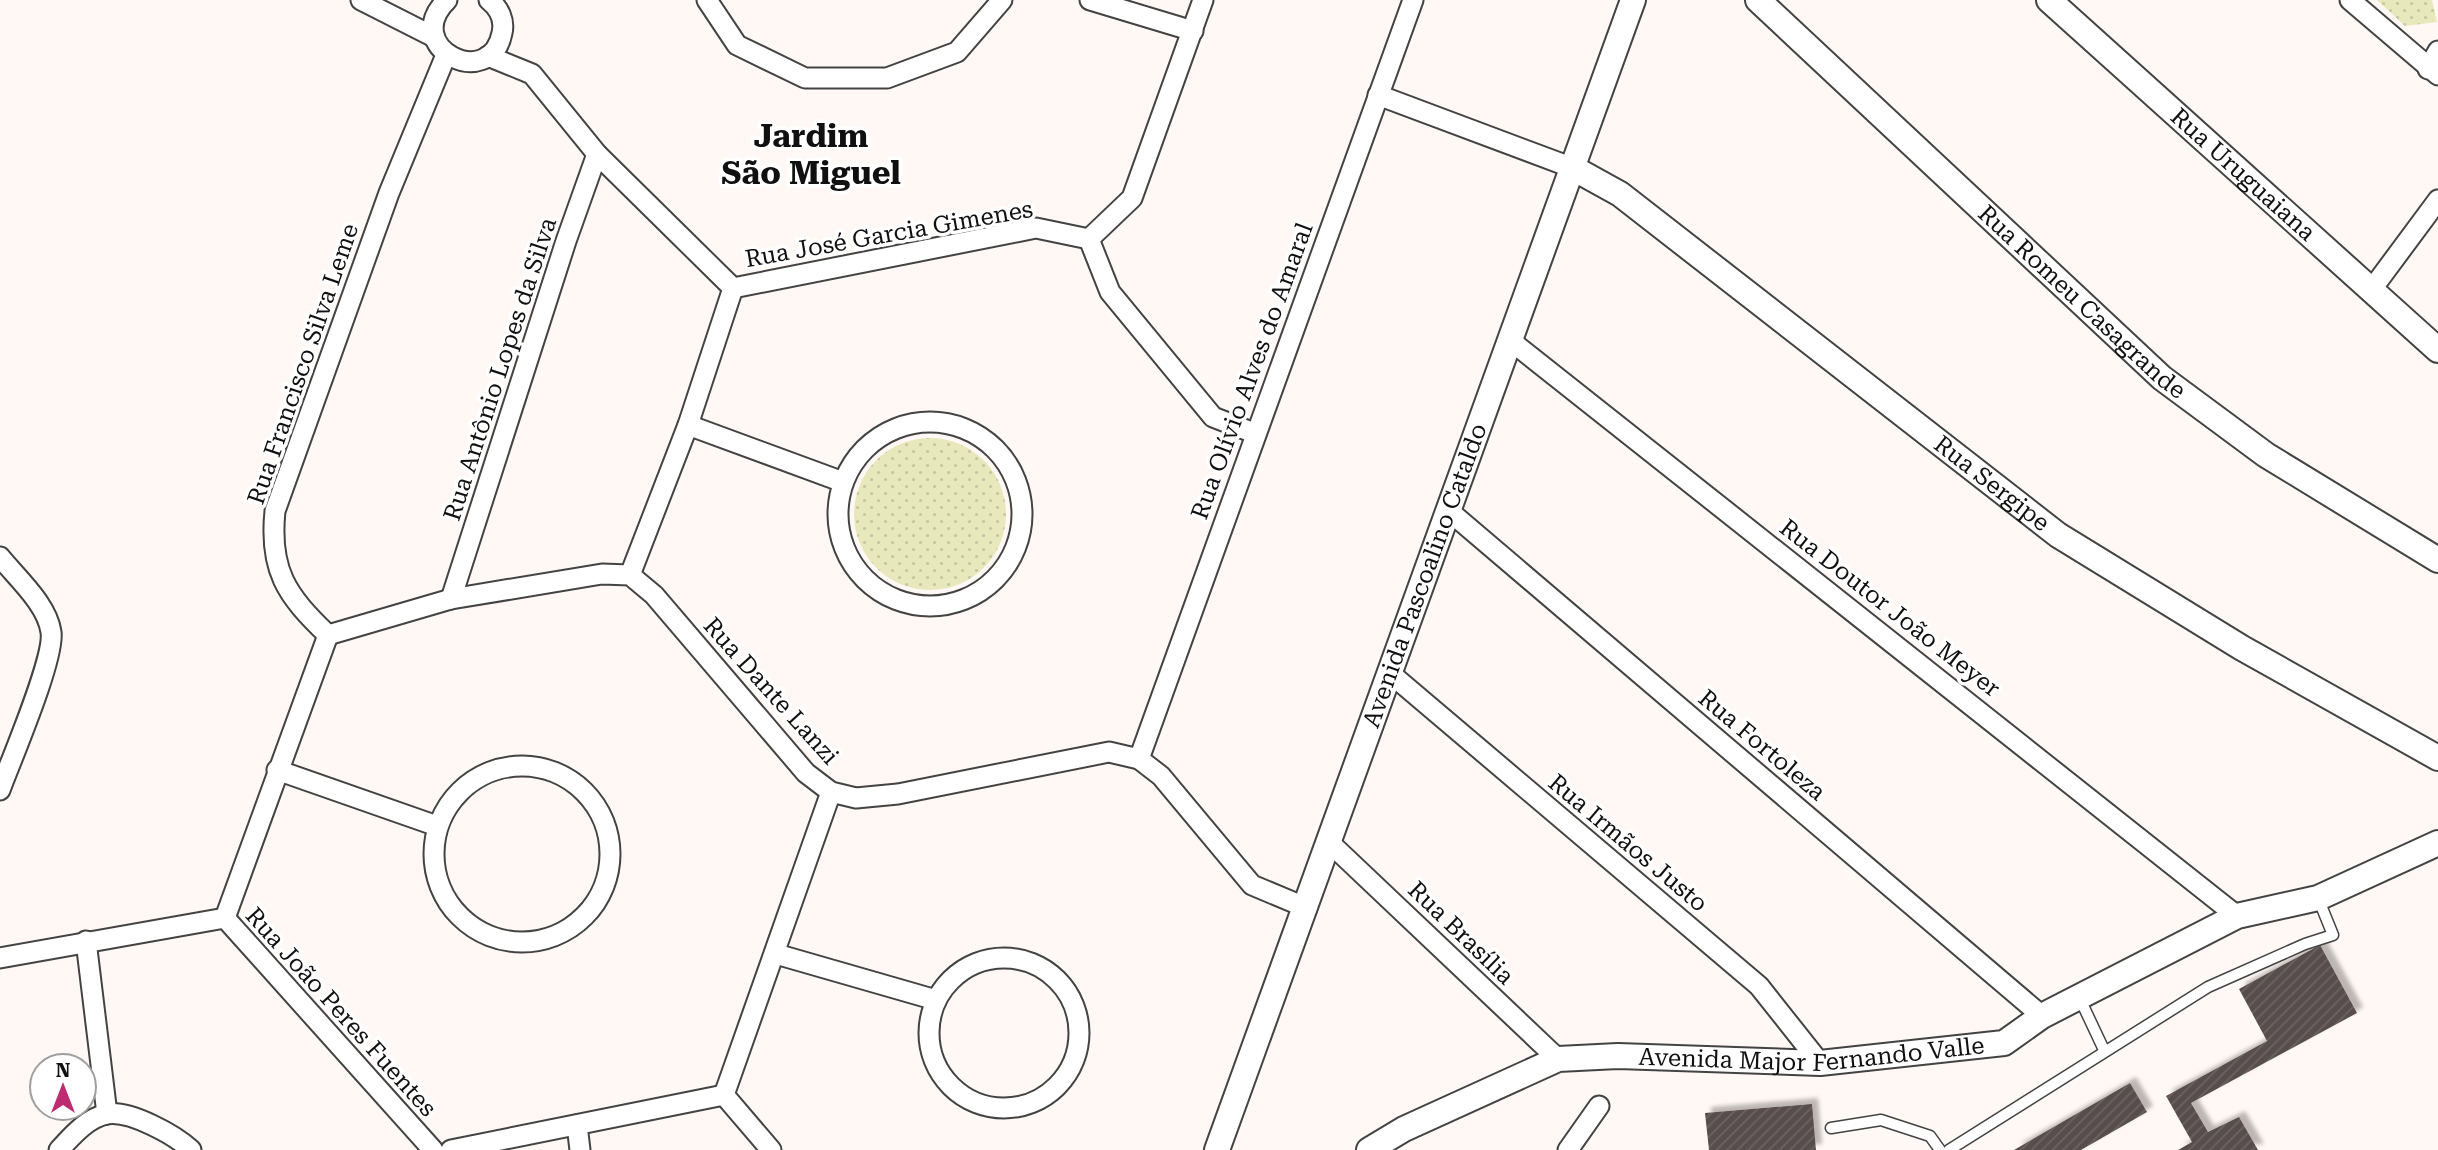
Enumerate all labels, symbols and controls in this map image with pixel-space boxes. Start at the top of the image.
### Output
street label: Rua Uruguaiana [2165,102,2321,247]
district label: Jardim São Miguel [721,117,901,192]
street label: Rua José Garcia Gimenes [743,195,1035,273]
street label: Rua Romeu Casagrande [1972,199,2191,405]
street label: Rua Antônio Lopes da Silva [438,214,562,524]
street label: Rua Olívio Alves do Amaral [1185,219,1319,523]
street label: Rua Francisco Silva Leme [242,220,364,508]
street label: Avenida Pascoalino Cataldo [1357,420,1493,731]
street label: Rua Sergipe [1929,430,2055,537]
street label: Rua Doutor João Meyer [1774,513,2006,703]
street label: Rua Dante Lanzi [698,612,844,770]
street label: Rua Fortoleza [1693,684,1831,806]
street label: Rua Irmãos Justo [1543,768,1713,918]
street label: Rua Brasília [1402,876,1520,990]
street label: Rua João Peres Fuentes [240,902,442,1122]
street label: Avenida Major Fernando Valle [1638,1031,1986,1077]
north arrow [28,1052,98,1122]
text: N [56,1059,71,1082]

